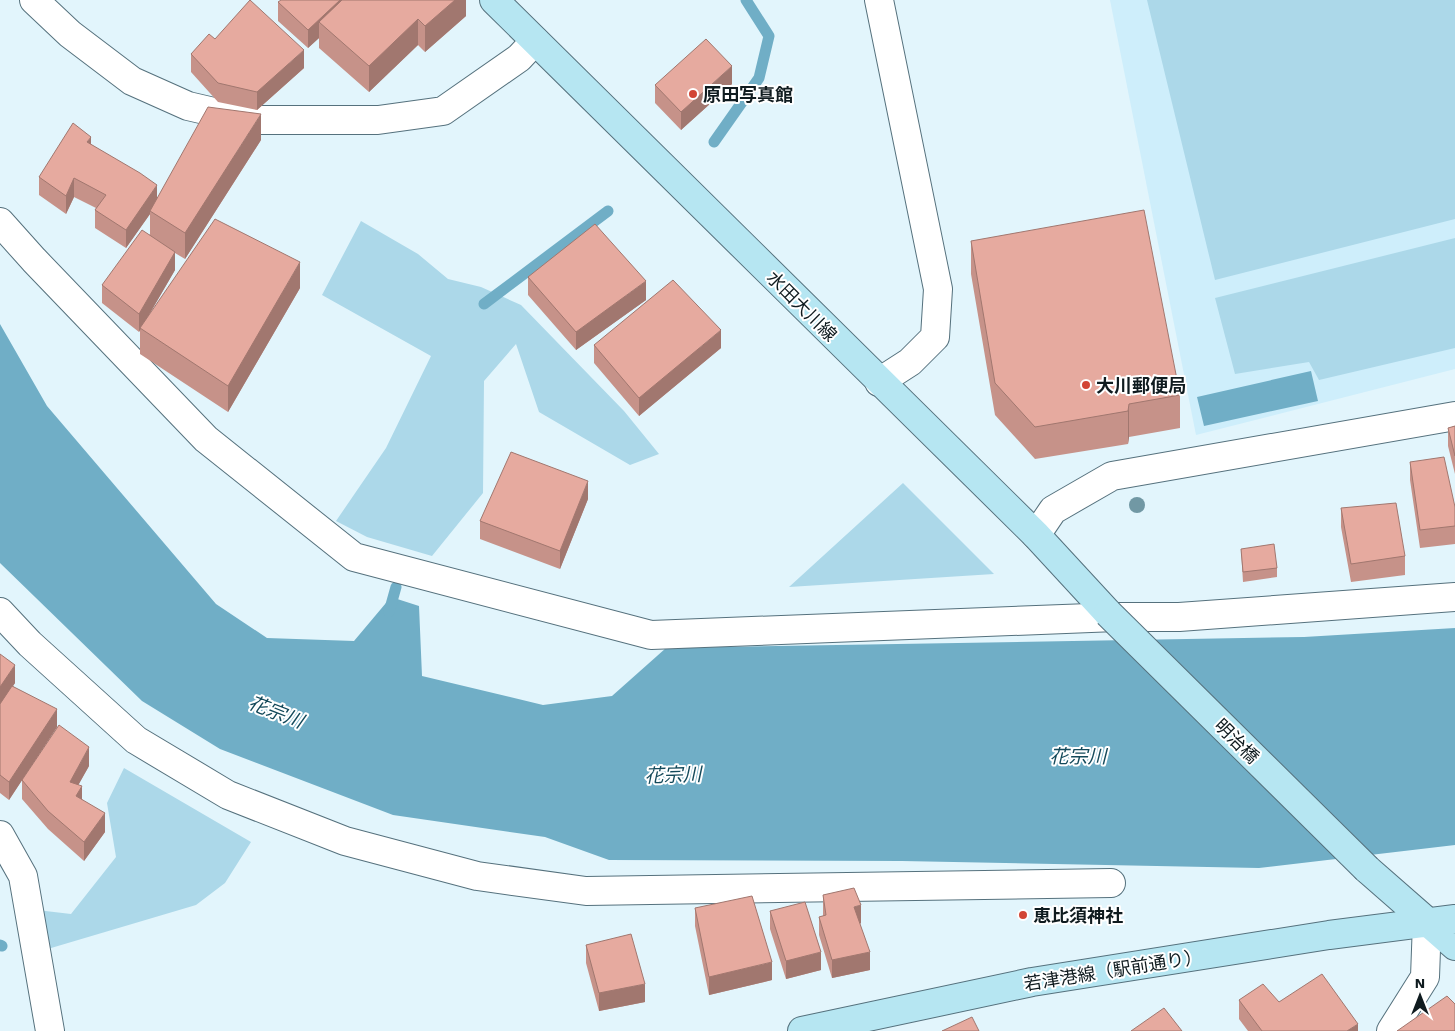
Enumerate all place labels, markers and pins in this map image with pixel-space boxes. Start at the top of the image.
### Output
place label: 原田写真館 [703,84,793,105]
marker: 原田写真館 [687,88,699,100]
place label: 大川郵便局 [1096,375,1186,396]
marker: 大川郵便局 [1080,379,1092,391]
place label: 恵比須神社 [1033,905,1123,926]
marker: 恵比須神社 [1017,909,1029,921]

